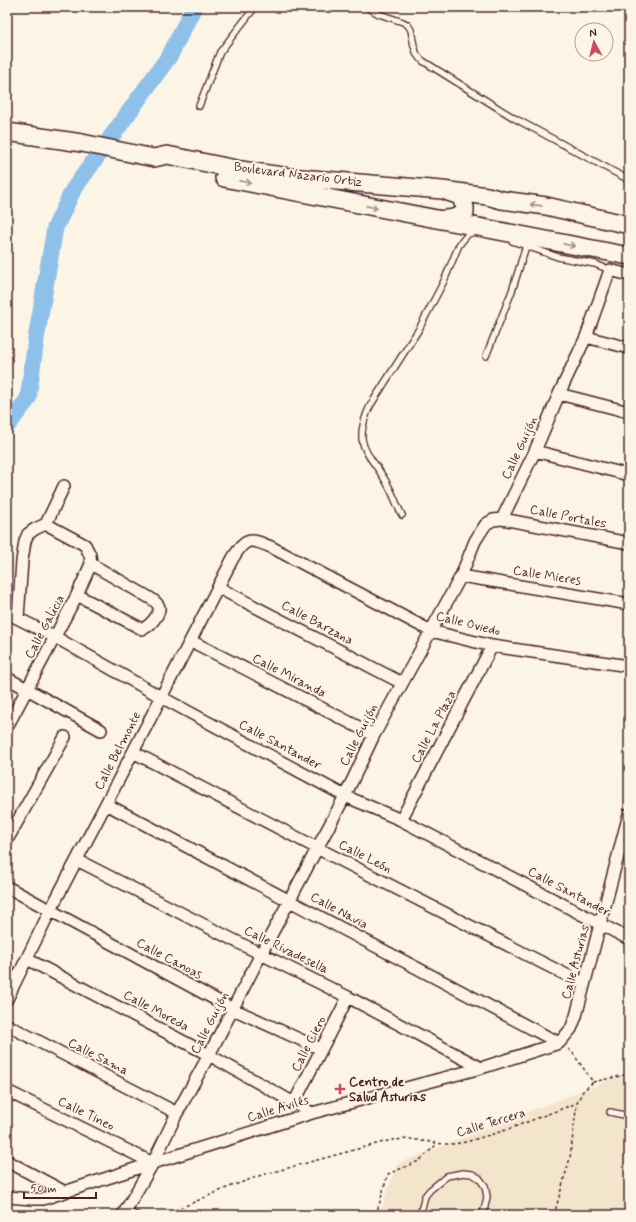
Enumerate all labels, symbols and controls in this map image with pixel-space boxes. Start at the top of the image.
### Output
north arrow [574,22,614,62]
text: N [588,26,597,40]
street label: Boulevard Nazario Ortiz [233,159,364,191]
one-way arrow [238,178,251,186]
one-way arrow [530,201,543,209]
one-way arrow [365,203,378,211]
one-way arrow [562,241,575,249]
street label: Calle Guijón [498,414,542,482]
street label: Calle Portales [528,501,608,533]
street label: Calle Mieres [512,562,582,590]
street label: Calle Galicia [21,592,69,662]
street label: Calle Barzana [278,597,356,649]
street label: Calle Oviedo [434,608,502,640]
street label: Calle Miranda [249,650,329,702]
street label: Calle La Plaza [408,688,460,766]
street label: Calle Guijón [336,701,382,769]
street label: Calle Belmonte [91,709,145,793]
street label: Calle Santander [236,716,325,774]
street label: Calle León [335,836,395,878]
street label: Calle Santander [525,863,614,921]
street label: Calle Navia [307,889,371,933]
street label: Calle Rivadesella [241,922,331,978]
street label: Calle Asturias [558,923,594,1001]
street label: Calle Canoas [133,935,205,983]
street label: Calle Moreda [120,987,192,1035]
street label: Calle Guijón [187,989,233,1057]
street label: Calle Ciero [288,1013,330,1075]
street label: Calle Sama [65,1035,131,1080]
place label: Centro de Salud Asturias [349,1074,426,1106]
marker: Centro de Salud Asturias [334,1083,346,1095]
street label: Calle Avilés [245,1092,311,1126]
street label: Calle Tineo [55,1093,117,1135]
street label: Calle Tercera [455,1104,527,1142]
scale bar [24,1174,96,1200]
text: 50 m [30,1181,57,1197]

